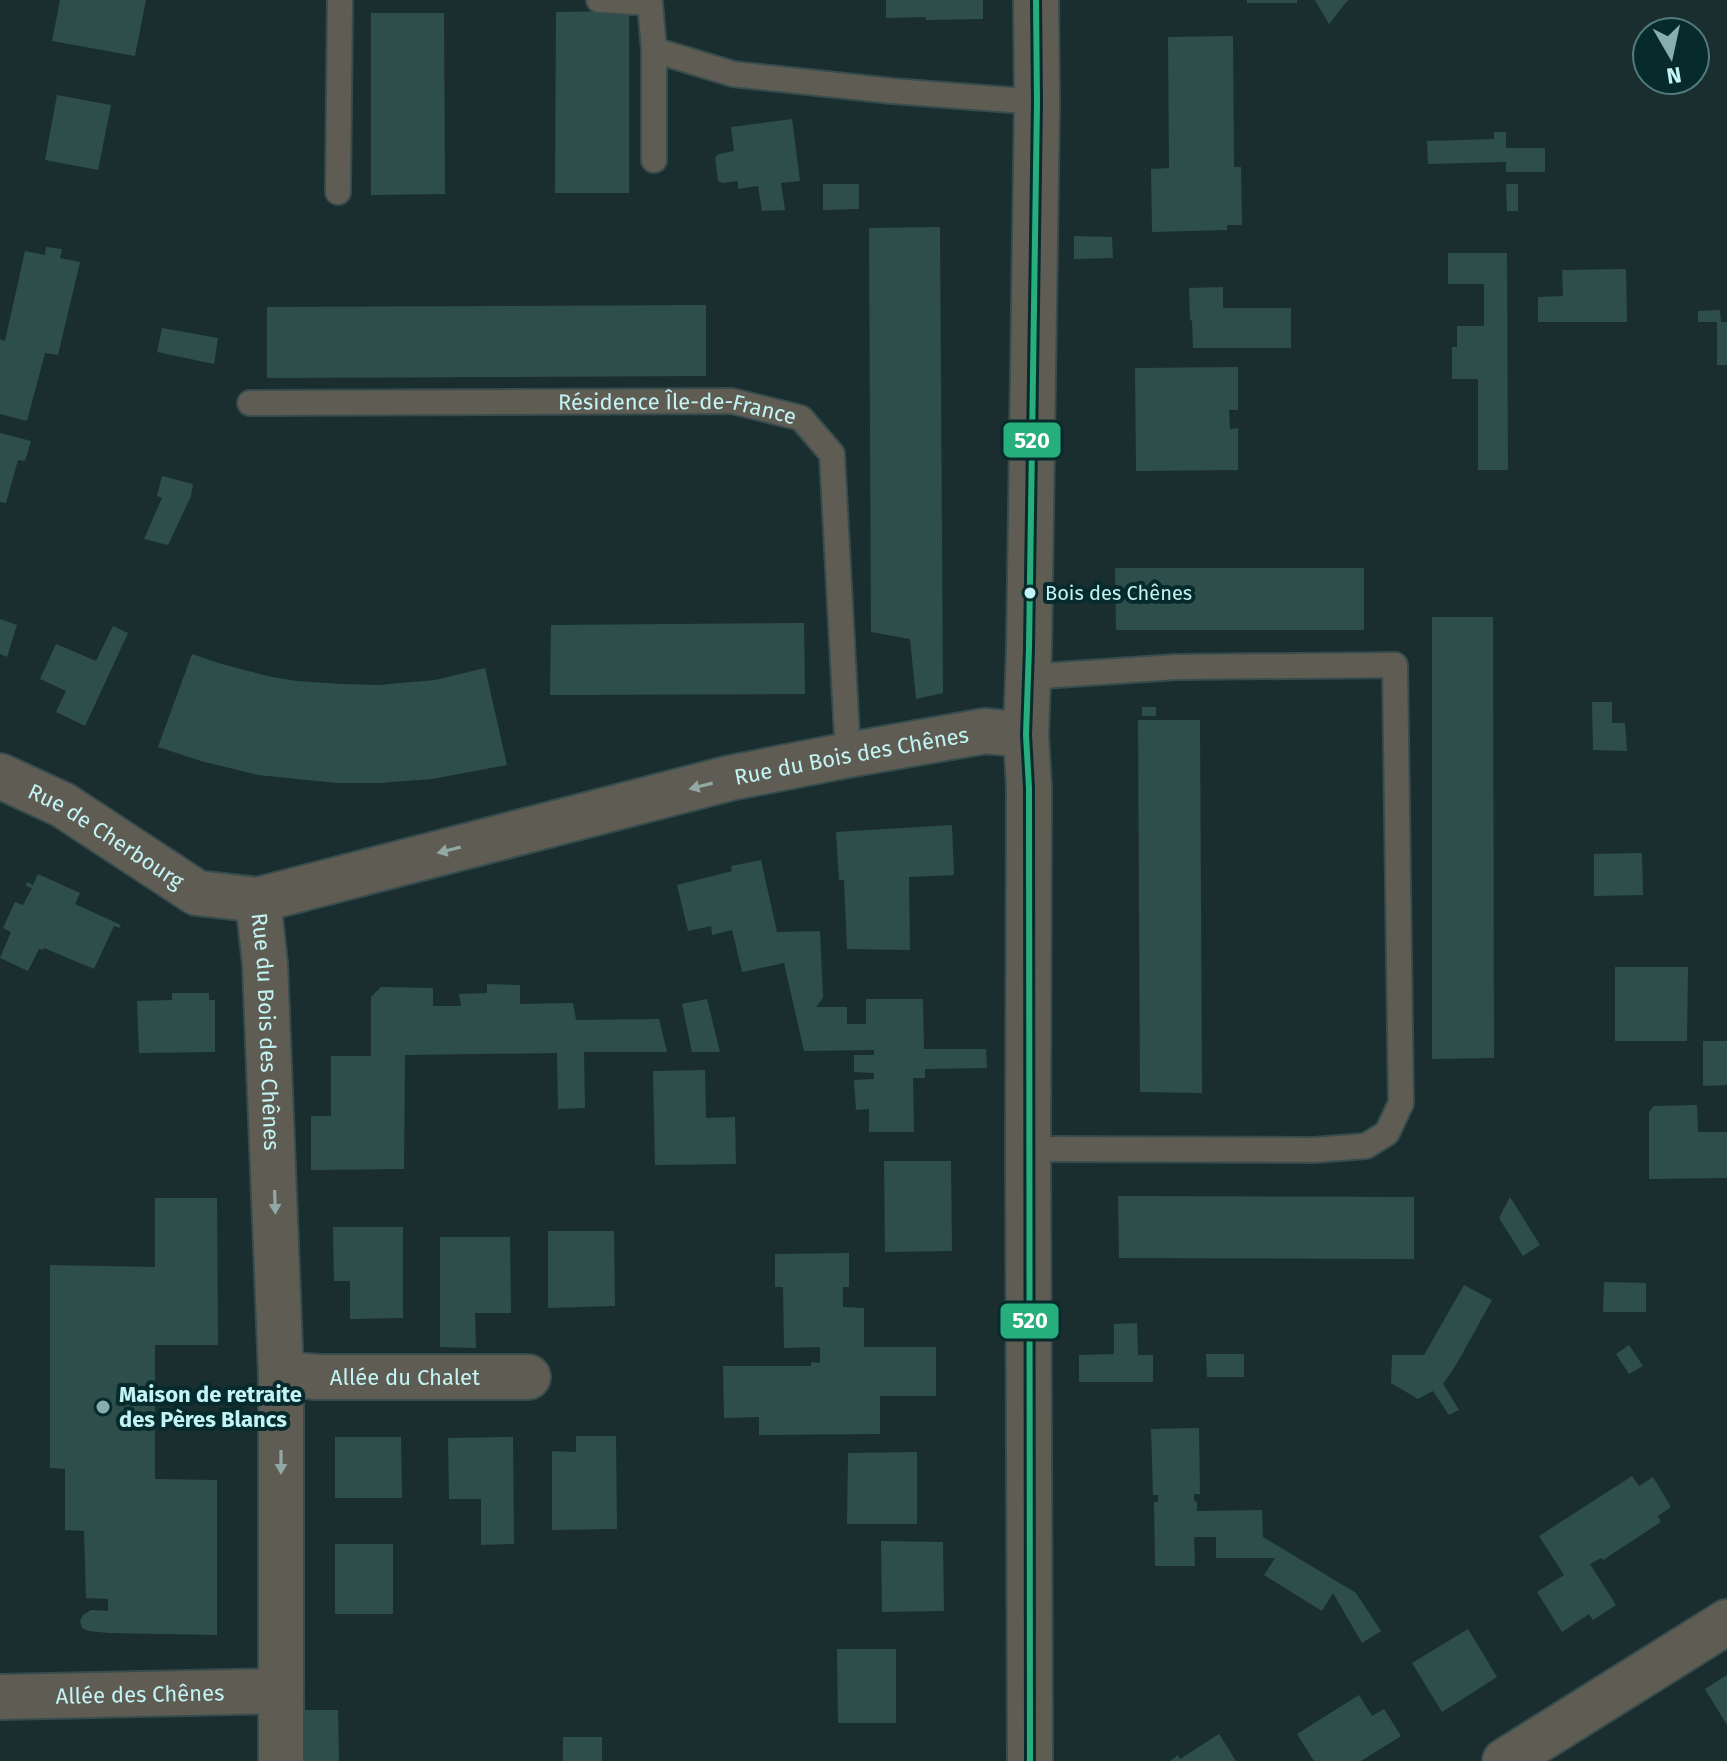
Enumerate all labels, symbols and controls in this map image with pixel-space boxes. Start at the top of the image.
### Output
north arrow [1631,16,1711,96]
text: N [1665,61,1683,90]
street label: Résidence Île-de-France [558,387,799,430]
line badge: 520 [1002,421,1062,459]
text: 520 [1014,427,1050,454]
place label: Bois des Chênes [1045,581,1192,605]
marker: Bois des Chênes [1022,585,1038,601]
street label: Rue du Bois des Chênes [732,721,971,790]
street label: Rue de Cherbourg [24,777,190,895]
one-way arrow [689,780,714,792]
one-way arrow [437,845,462,857]
street label: Rue du Bois des Chênes [246,912,286,1151]
one-way arrow [268,1190,281,1215]
line badge: 520 [999,1302,1060,1340]
text: 520 [1012,1307,1048,1334]
street label: Allée du Chalet [330,1364,480,1391]
place label: Maison de retraite des Pères Blancs [119,1381,302,1433]
marker: Maison de retraite des Pères Blancs [94,1398,112,1416]
one-way arrow [275,1450,287,1475]
street label: Allée des Chênes [55,1679,225,1709]

